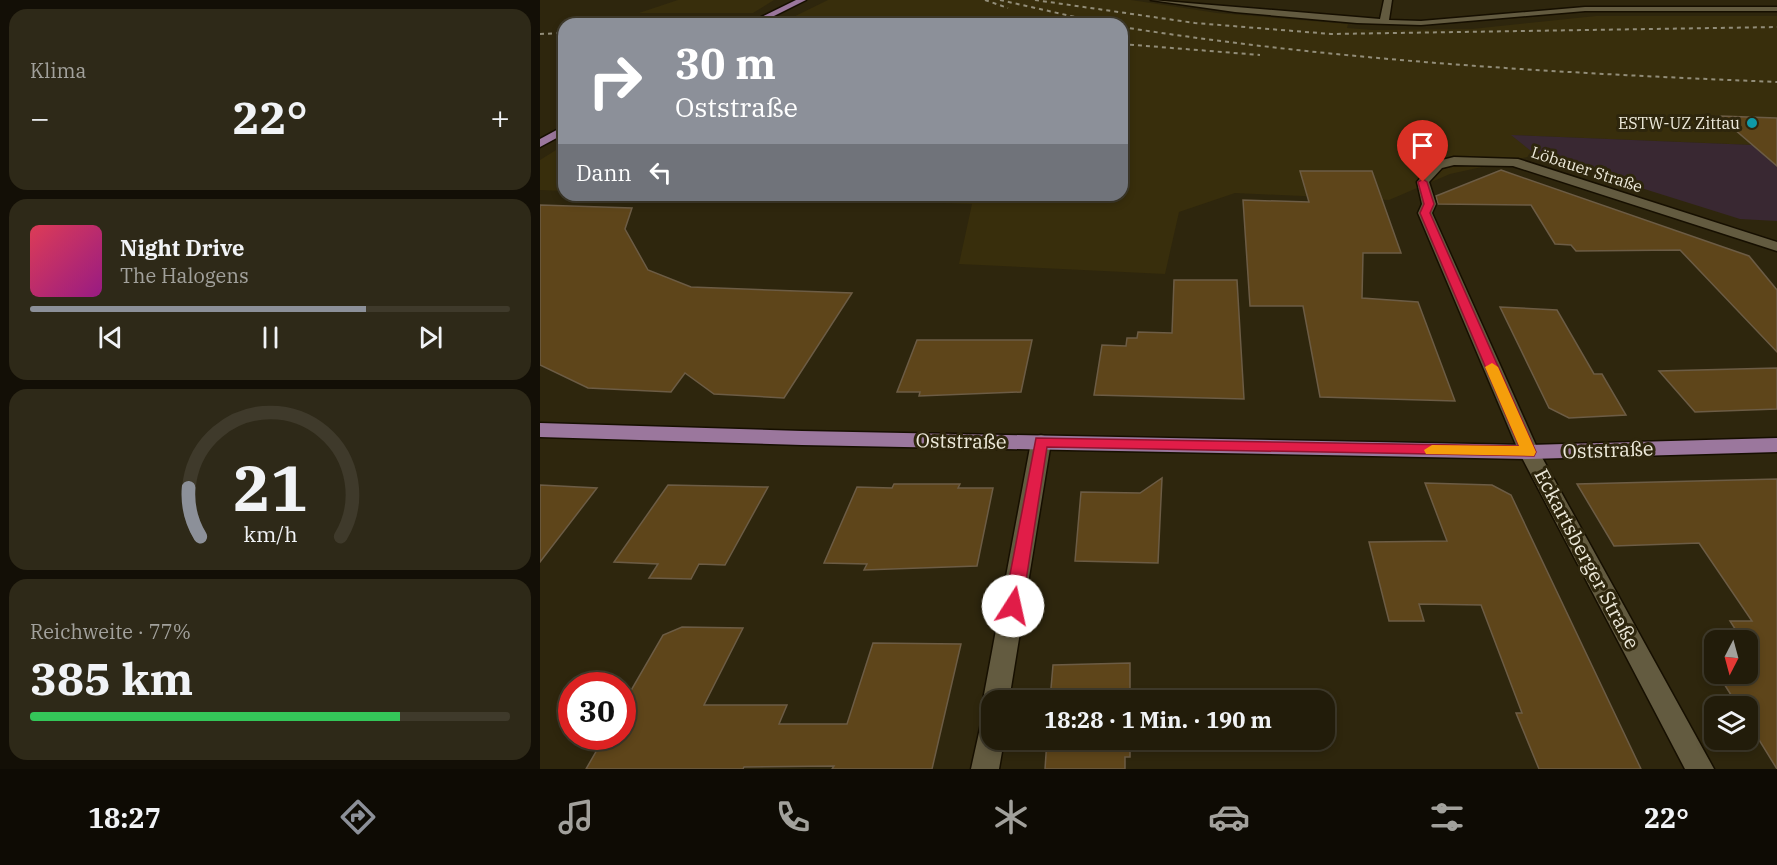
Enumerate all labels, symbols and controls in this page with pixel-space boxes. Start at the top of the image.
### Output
text: 30 m [675,36,776,91]
icon: right [576,42,654,120]
text: Klima [30,57,86,84]
text: 22° [232,88,308,146]
text: Oststraße [675,89,798,124]
text: − [30,96,50,139]
text: + [490,96,510,139]
place label: ESTW-UZ Zittau [1618,113,1740,133]
marker: ESTW-UZ Zittau [1745,116,1759,130]
pin [1397,120,1448,182]
icon: arrive [1406,129,1439,162]
street label: Löbauer Straße [1529,142,1645,196]
icon: left [644,156,677,189]
text: Dann [576,158,632,187]
text: Night Drive [120,233,245,262]
text: The Halogens [120,262,249,289]
icon: previous [94,321,127,354]
icon: pause [254,321,287,354]
icon: next [414,321,447,354]
street label: Oststraße [915,426,1007,455]
street label: Oststraße [1562,434,1654,465]
text: 21 [233,447,307,528]
street label: Eckartsberger Straße [1529,464,1646,654]
text: km/h [243,520,297,548]
position arrow [981,574,1045,638]
text: Reichweite · 77% [30,618,191,645]
north arrow [1704,630,1758,684]
map controls [1704,630,1758,750]
text: 385 km [30,649,193,707]
speed limit sign: 30 [558,672,636,750]
button: layers [1704,696,1758,750]
text: 18:28 · 1 Min. · 190 m [1044,705,1272,734]
icon: directions [337,796,379,838]
icon: music [555,796,597,838]
icon: phone [772,796,814,838]
icon: climate [990,796,1032,838]
icon: car [1208,796,1250,838]
icon: filters [1426,796,1468,838]
text: 18:27 [88,800,161,835]
text: 22° [1644,800,1689,835]

